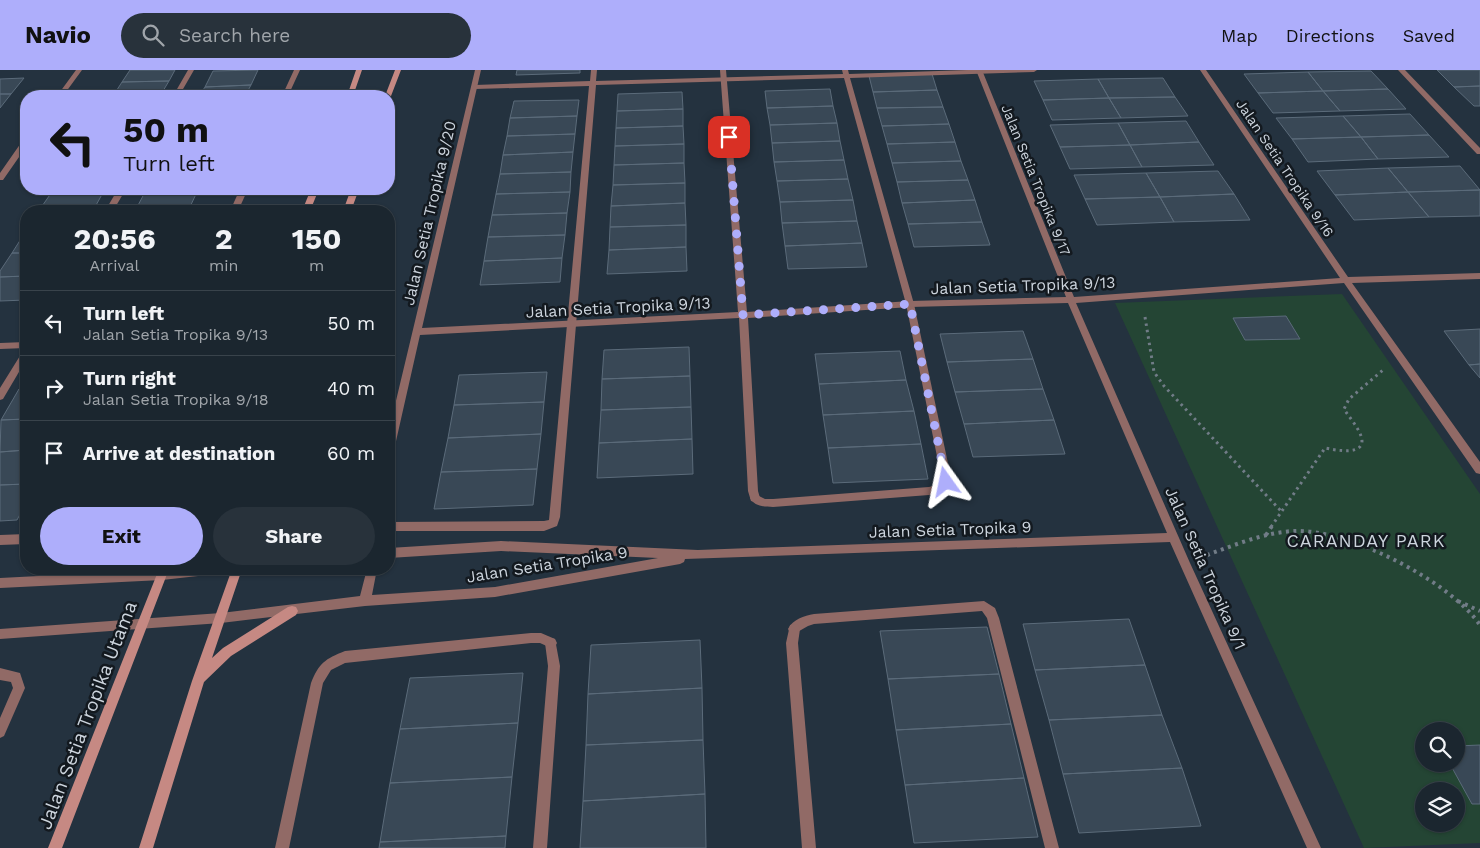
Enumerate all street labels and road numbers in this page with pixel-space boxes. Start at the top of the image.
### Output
street label: Jalan Setia Tropika 9/16 [1233,96,1337,240]
street label: Jalan Setia Tropika 9/17 [998,102,1074,258]
street label: Jalan Setia Tropika 9/20 [399,119,460,307]
street label: Jalan Setia Tropika 9/13 [930,273,1116,298]
street label: Jalan Setia Tropika 9/13 [525,293,711,322]
street label: Jalan Setia Tropika 9/1 [1161,484,1250,652]
street label: Jalan Setia Tropika 9 [868,517,1032,542]
street label: Jalan Setia Tropika 9 [465,542,629,587]
street label: Jalan Setia Tropika Utama [33,598,142,833]

